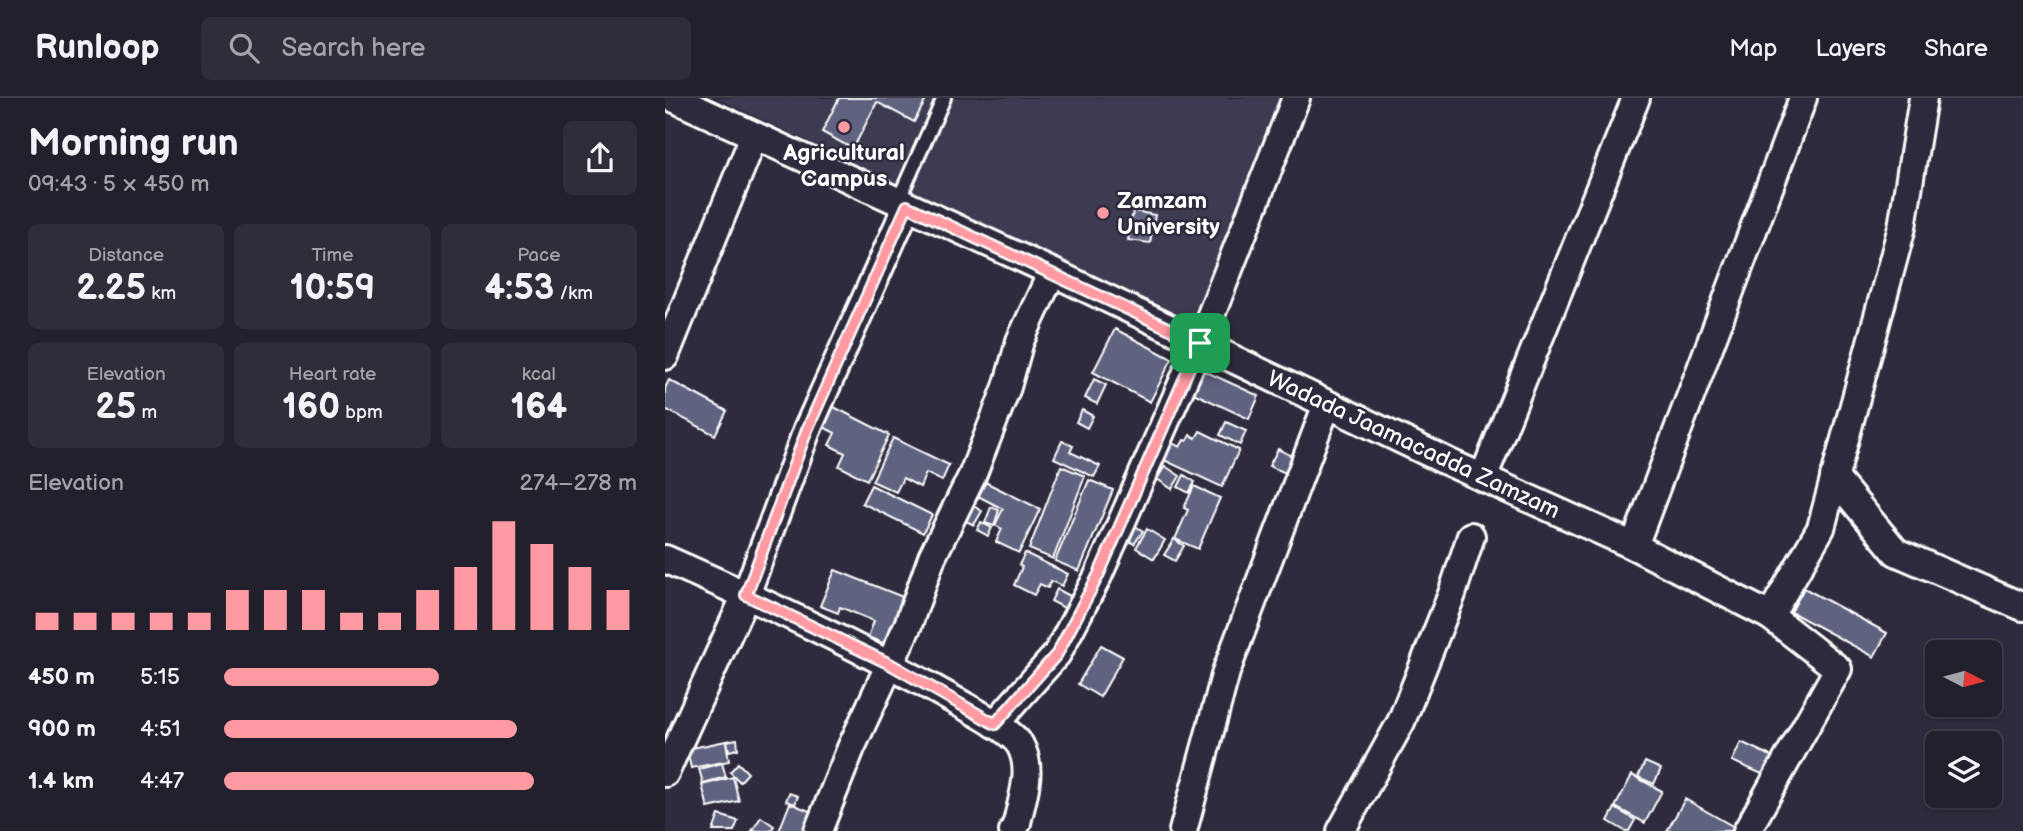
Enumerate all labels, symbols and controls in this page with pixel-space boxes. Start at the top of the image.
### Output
search box [201,17,691,80]
text: Runloop [35,28,159,68]
icon: search [225,29,263,67]
text: Search here [281,33,425,64]
text: Map [1729,34,1777,63]
text: Layers [1815,34,1886,63]
text: Share [1924,34,1988,63]
marker: Agricultural Campus [836,119,852,135]
text: Morning run [28,121,239,166]
button: share [563,121,637,195]
place label: Agricultural Campus [782,139,905,193]
text: 09:43 · 5 × 450 m [28,170,209,198]
place label: Zamzam University [1117,187,1220,241]
marker: Zamzam University [1095,205,1111,221]
text: Distance [88,244,164,267]
text: Time [311,244,354,267]
text: Pace [517,244,560,267]
text: 2.25 [76,267,146,310]
text: 10:59 [290,267,375,310]
text: 4:53 [485,267,554,310]
text: km [146,282,176,305]
text: /km [554,282,593,305]
pin [1170,313,1230,373]
icon: arrive [1181,324,1219,362]
text: Elevation [87,363,166,386]
text: Heart rate [289,363,376,386]
text: kcal [522,363,556,386]
street label: Wadada Jaamacadda Zamzam [1263,365,1564,525]
text: 25 [95,386,136,429]
text: 160 [282,386,340,429]
text: 164 [511,386,567,429]
text: m [136,401,157,424]
text: bpm [340,401,383,424]
text: Elevation [28,469,124,497]
text: 274–278 m [519,469,637,497]
north arrow [1925,640,2002,718]
map controls [1925,640,2002,808]
text: 450 m [28,663,95,691]
text: 5:15 [140,663,180,691]
text: 900 m [28,715,96,743]
text: 4:51 [140,715,181,743]
button: layers [1925,731,2002,808]
text: 1.4 km [28,767,94,795]
text: 4:47 [140,767,184,795]

